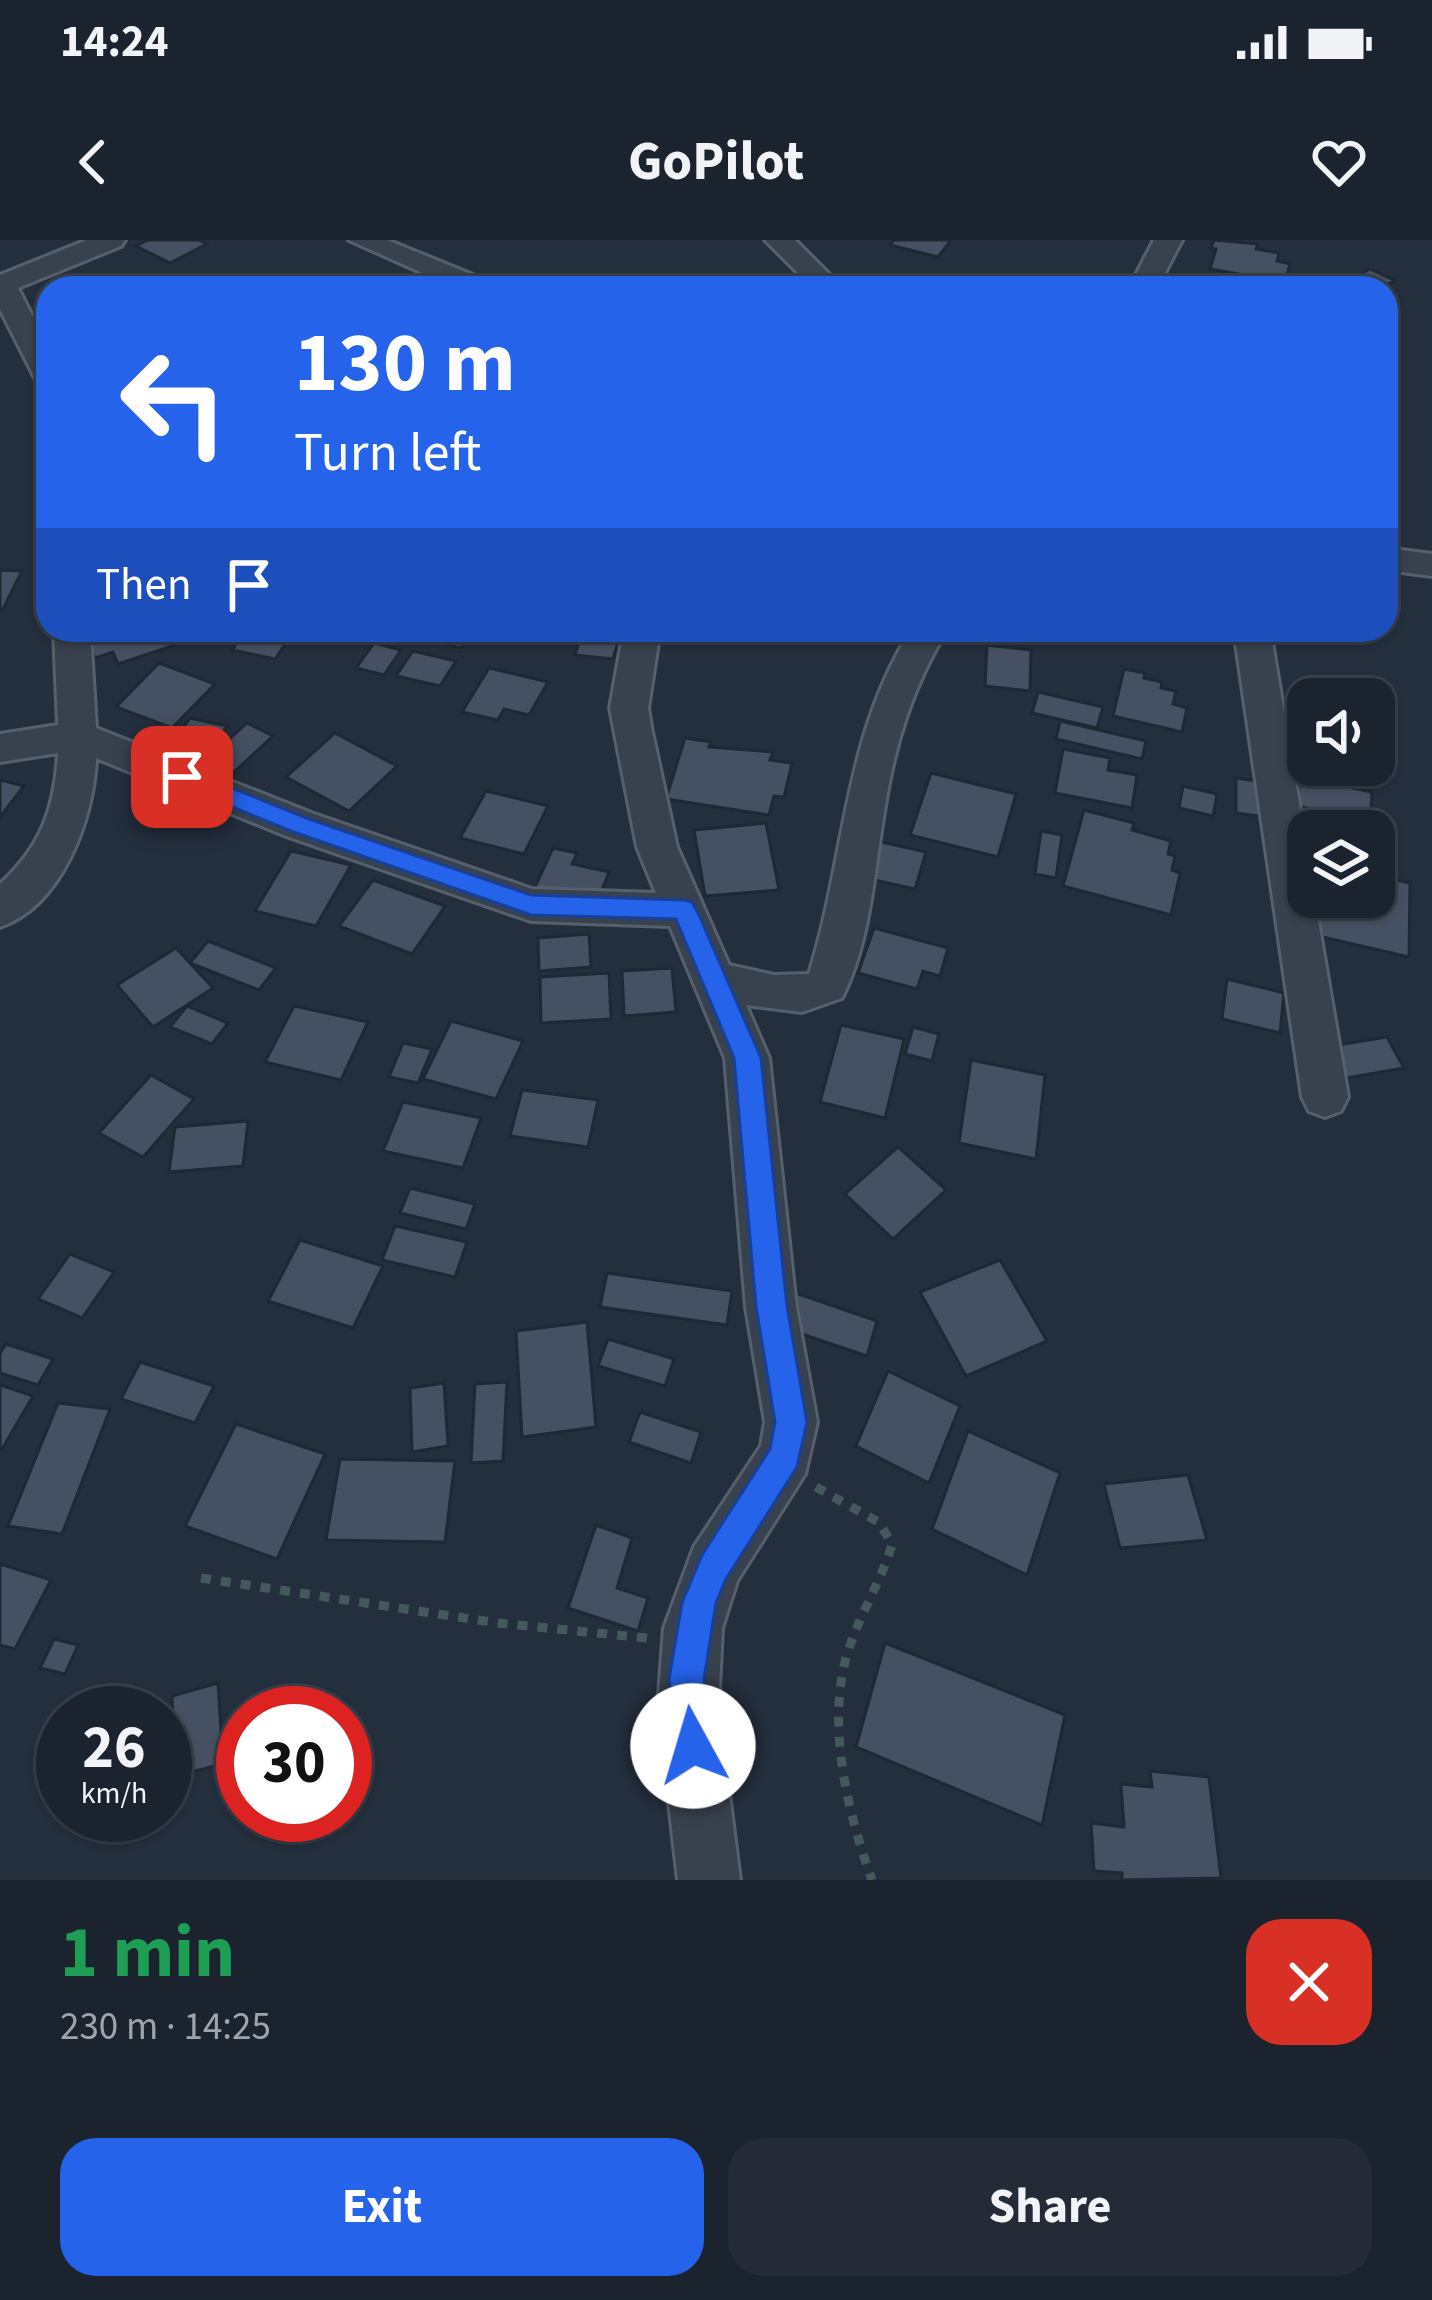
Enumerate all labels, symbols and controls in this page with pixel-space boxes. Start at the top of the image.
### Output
text: 14:24 [60,10,169,74]
text: GoPilot [628,124,804,201]
icon: back [60,129,126,195]
icon: heart [1306,129,1372,195]
text: 130 m [294,304,516,424]
icon: left [96,324,252,480]
text: Turn left [294,415,481,492]
icon: arrive [216,552,282,618]
text: Then [96,553,192,617]
map controls [1287,678,1395,918]
button: sound [1287,678,1395,786]
pin [131,726,233,828]
icon: arrive [149,744,215,810]
button: layers [1287,810,1395,918]
position arrow [630,1683,756,1809]
speed limit sign: 30 [216,1686,372,1842]
text: 26 [82,1706,146,1791]
text: km/h [81,1772,147,1815]
text: 1 min [60,1902,235,2005]
button: close [1246,1919,1372,2045]
text: 230 m · 14:25 [60,1999,271,2055]
button: Exit [60,2138,704,2276]
button: Share [728,2138,1372,2276]

